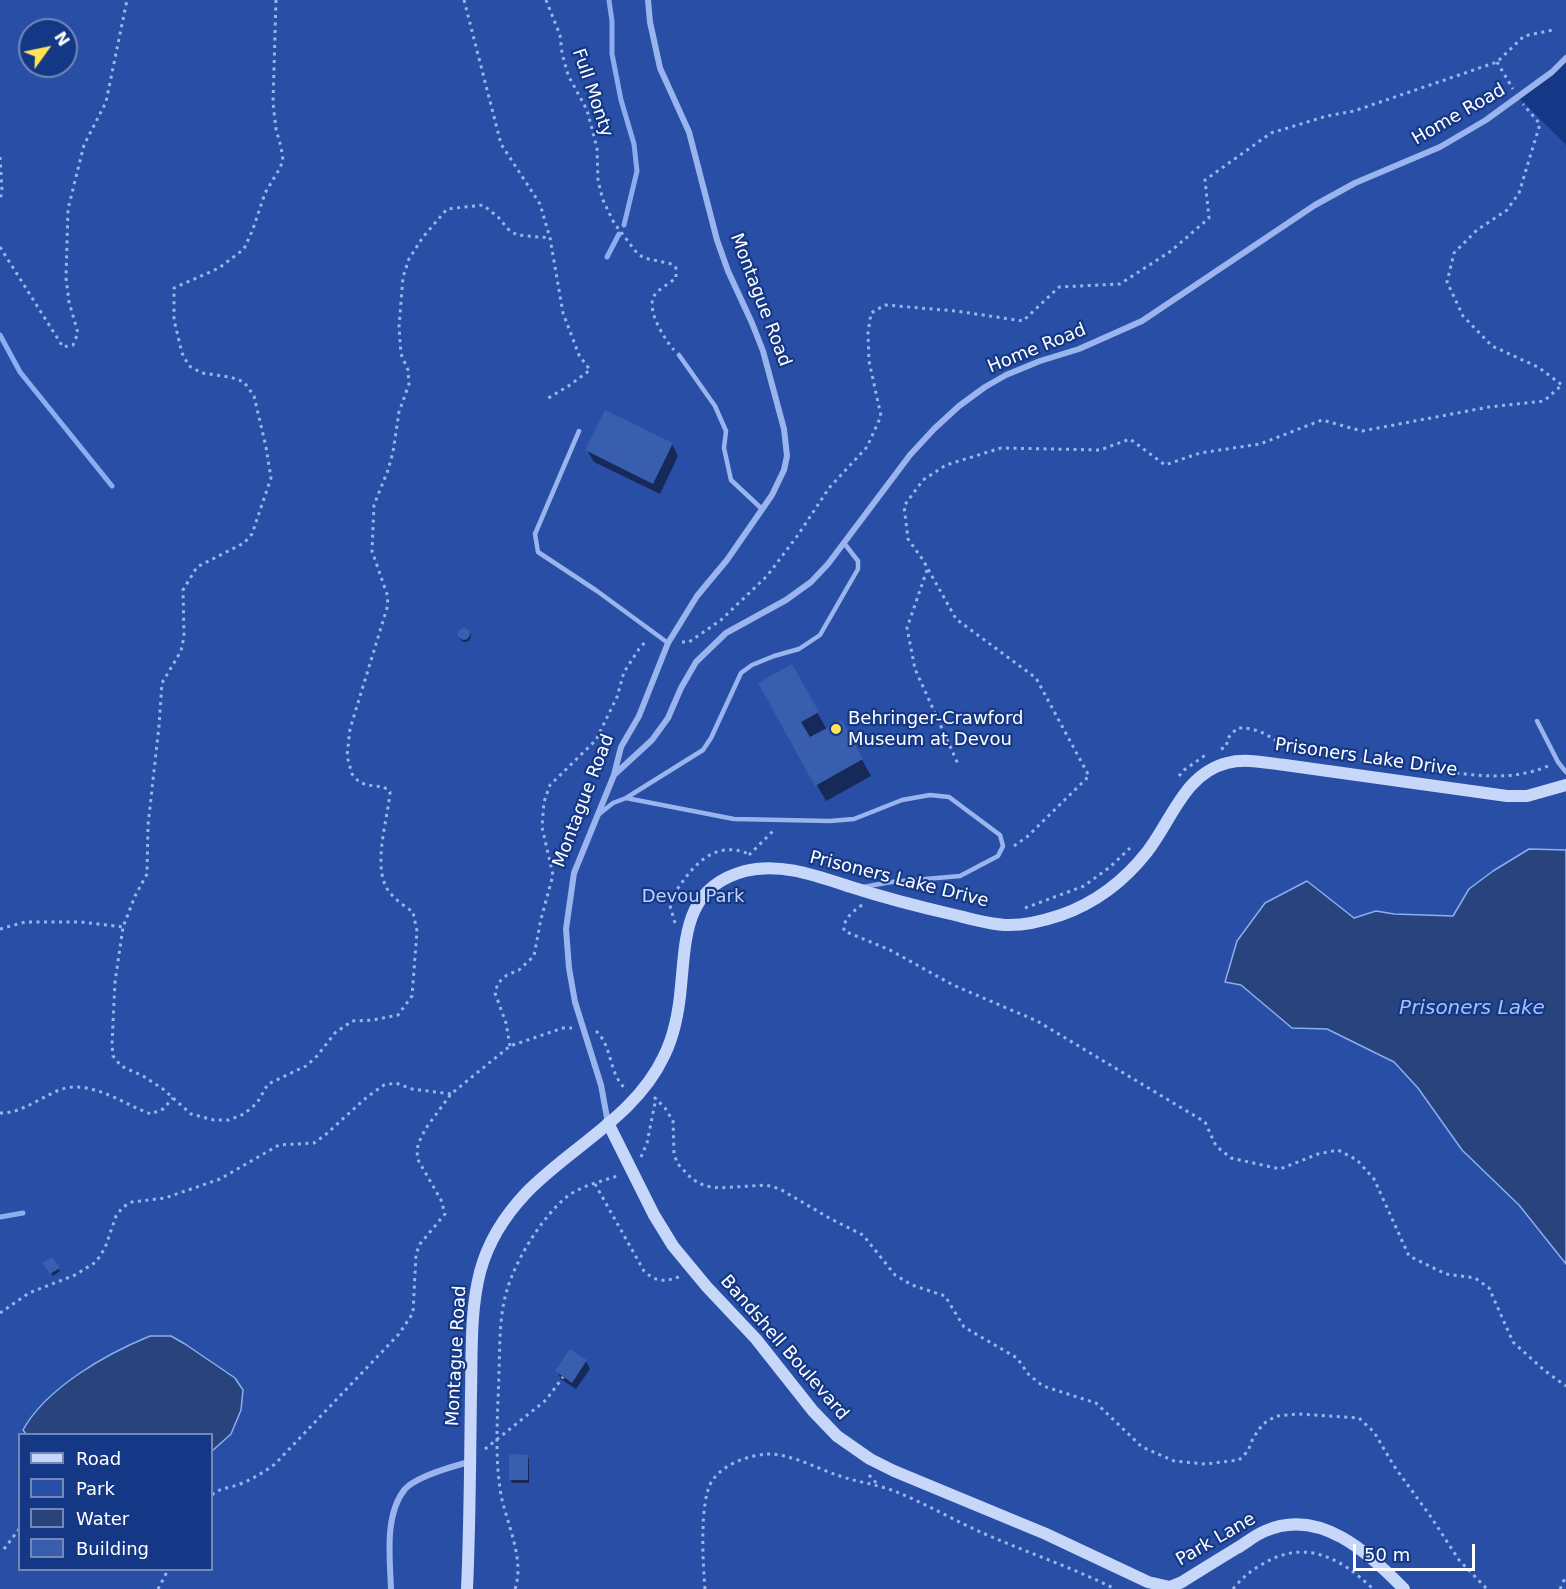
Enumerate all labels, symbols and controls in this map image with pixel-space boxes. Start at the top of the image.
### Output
north arrow [18,18,78,78]
text: N [50,28,73,50]
street label: Full Monty [567,46,617,140]
street label: Home Road [1409,80,1509,150]
street label: Montague Road [725,230,795,370]
street label: Home Road [985,319,1089,379]
place label: Behringer-Crawford Museum at Devou [848,708,1023,750]
marker: Behringer-Crawford Museum at Devou [829,722,843,736]
street label: Montague Road [549,731,619,871]
street label: Prisoners Lake Drive [1273,735,1459,781]
street label: Prisoners Lake Drive [807,847,991,913]
park label: Devou Park [642,886,744,908]
water label: Prisoners Lake [1399,997,1545,1021]
street label: Bandshell Boulevard [715,1271,853,1425]
street label: Montague Road [443,1285,471,1427]
legend [18,1433,213,1571]
text: Road [76,1448,121,1469]
text: Park [76,1478,115,1499]
text: Water [76,1508,129,1529]
street label: Park Lane [1172,1509,1260,1571]
scale bar [1356,1532,1478,1570]
text: Building [76,1538,149,1559]
text: 50 m [1364,1544,1410,1565]

